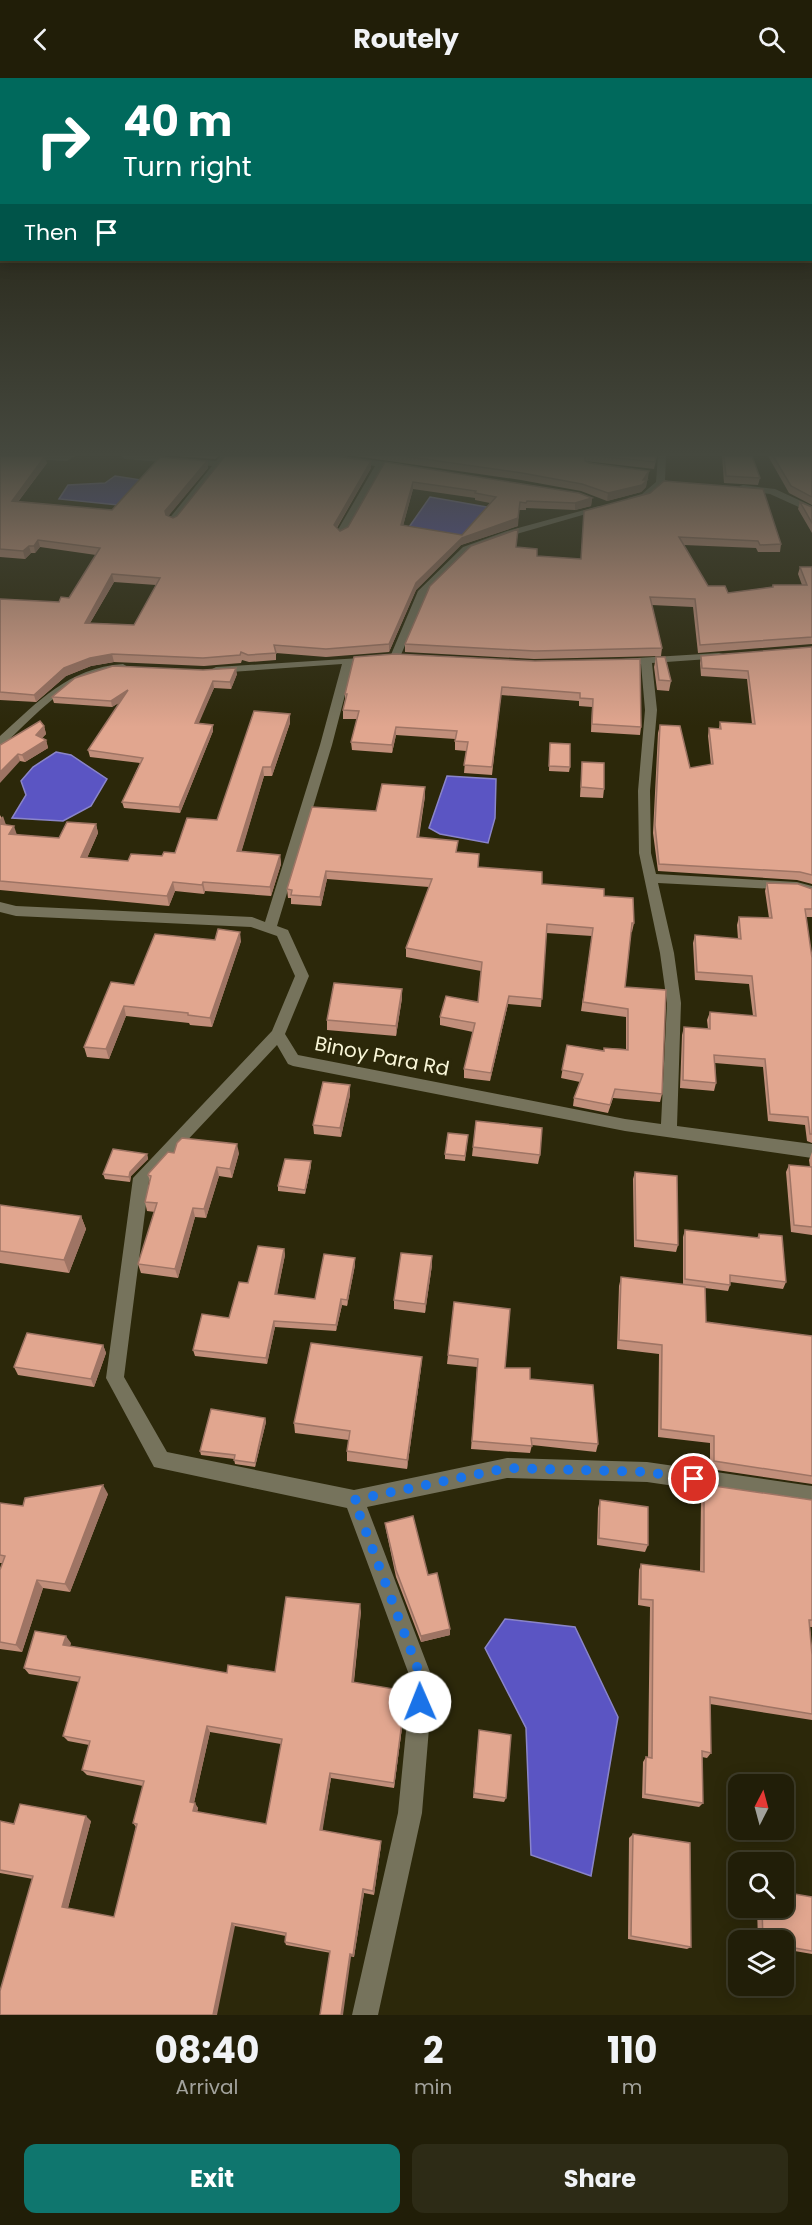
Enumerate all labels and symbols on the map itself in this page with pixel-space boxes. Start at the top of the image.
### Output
street label: Binoy Para Rd [312,1029,452,1083]
pin [668,1453,719,1504]
position arrow [388,1670,452,1734]
north arrow [728,1774,794,1840]

